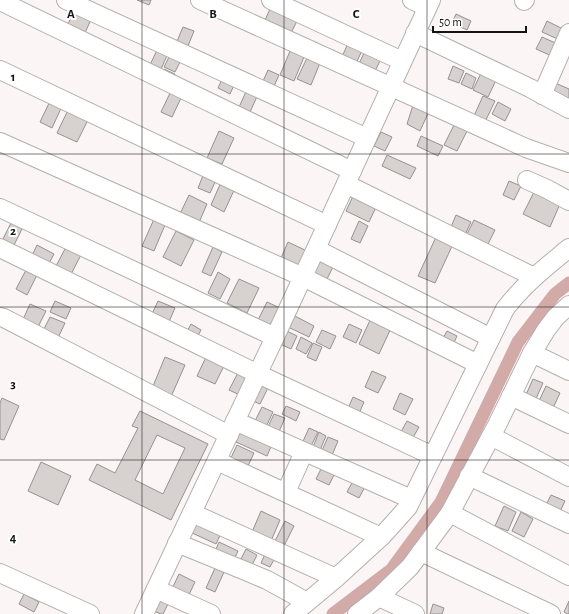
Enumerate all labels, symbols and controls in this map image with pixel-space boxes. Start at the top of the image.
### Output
text: A [67,8,75,21]
text: B [209,8,217,21]
text: C [353,8,360,21]
scale bar [433,8,526,34]
text: 50 m [439,16,462,28]
text: 1 [11,71,15,84]
text: 2 [10,225,16,238]
text: 3 [10,378,16,391]
text: 4 [10,532,17,545]

